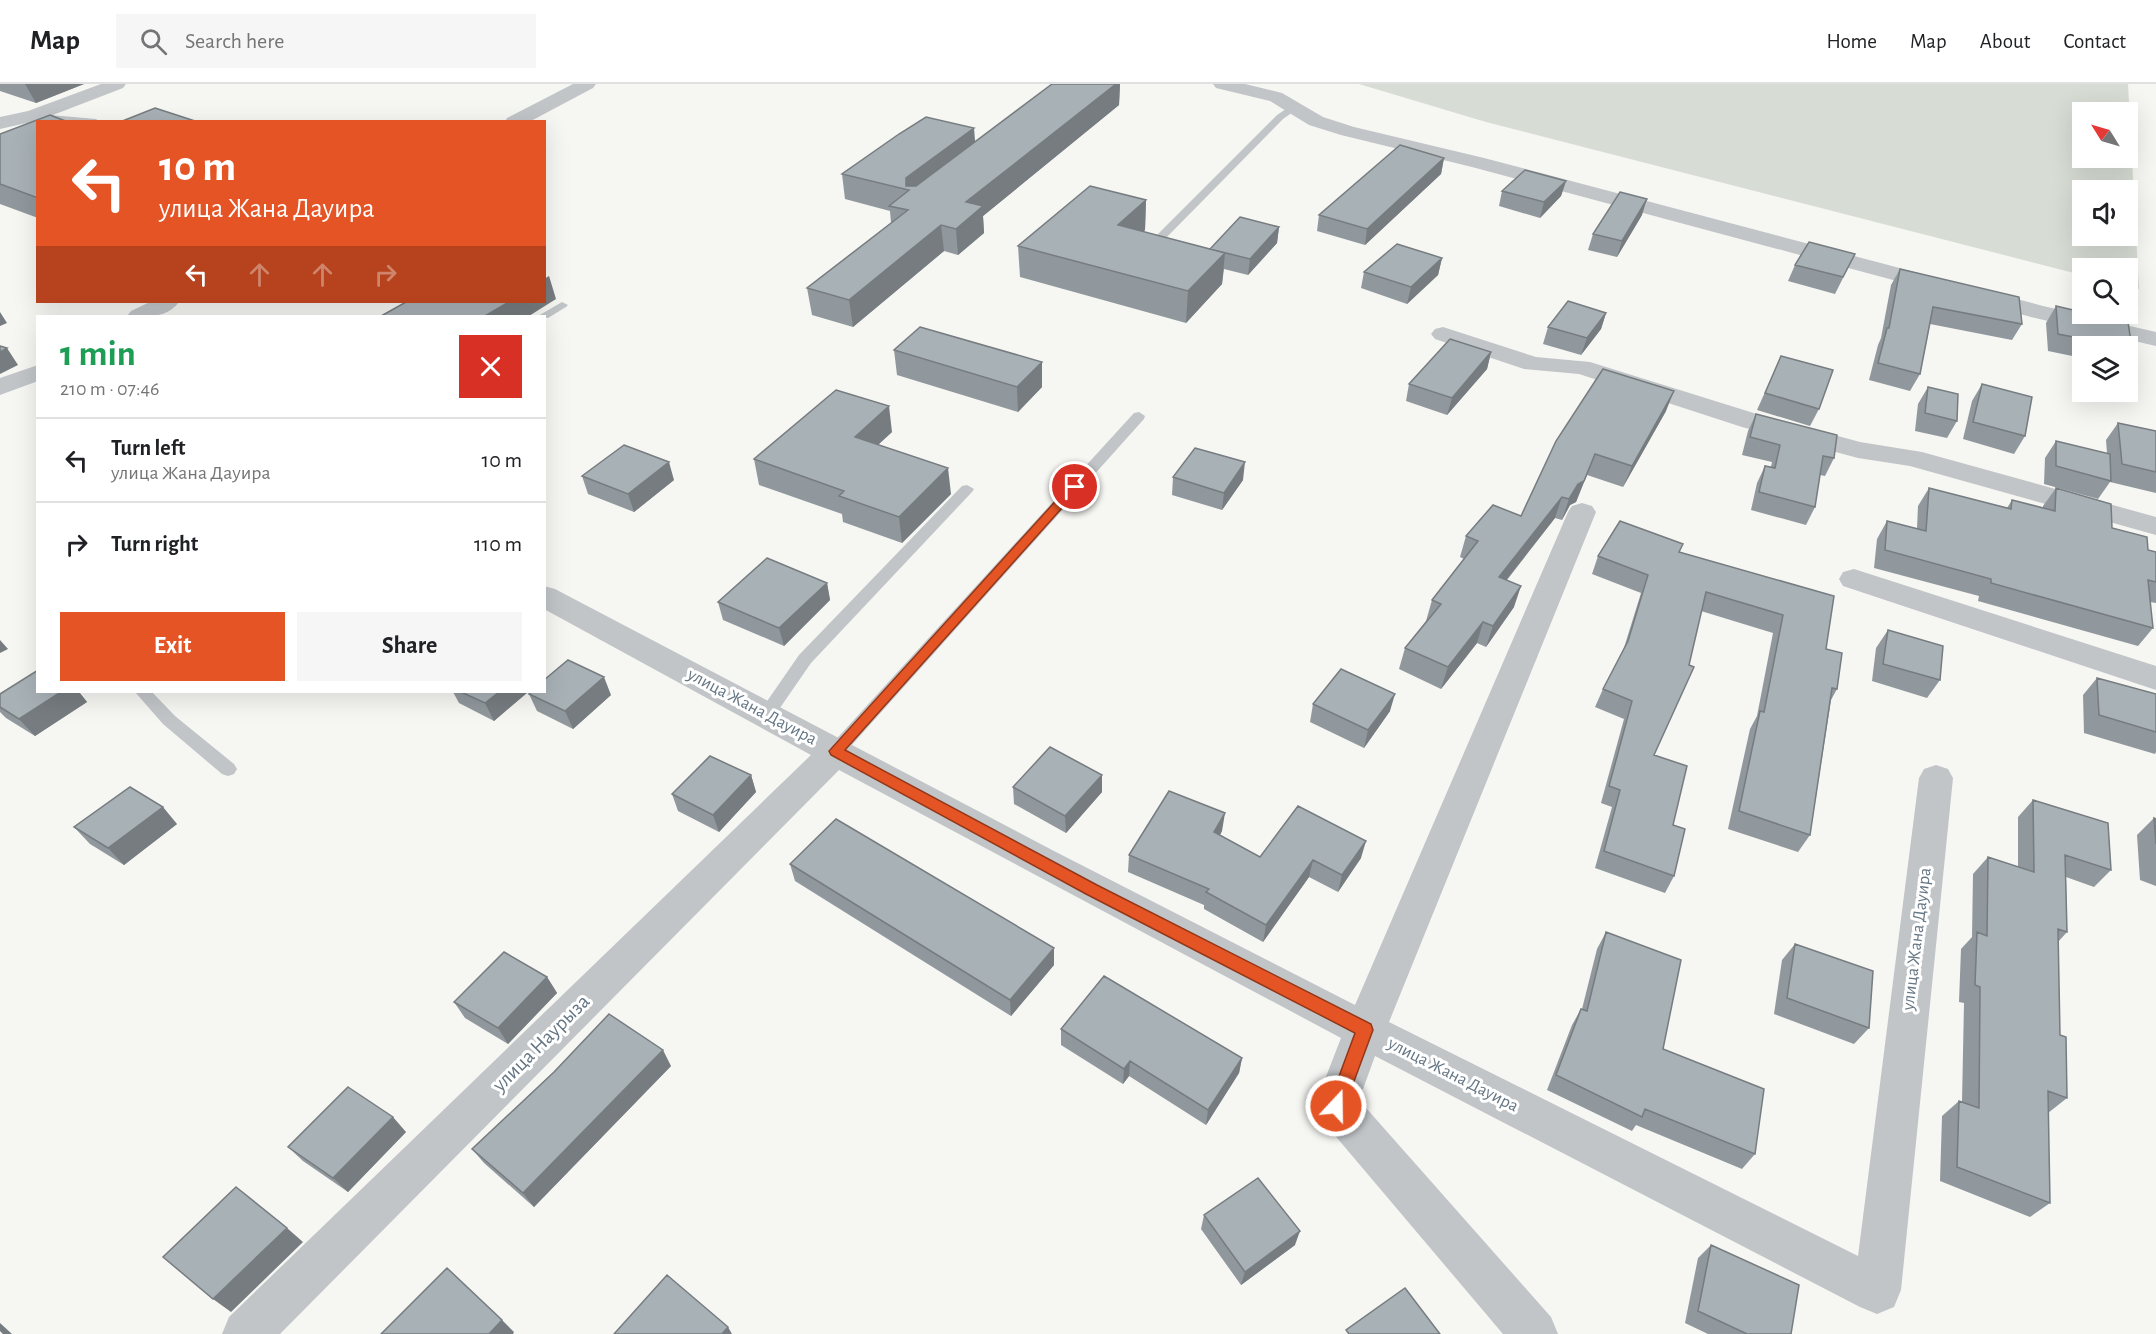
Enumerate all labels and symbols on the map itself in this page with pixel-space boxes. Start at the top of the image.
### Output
north arrow [2072,102,2138,168]
pin [1049,461,1100,512]
street label: улица Жана Дауира [683,665,820,749]
street label: улица Жана Дауира [1899,867,1935,1012]
street label: улица Наурыза [488,990,594,1096]
street label: улица Жана Дауира [1384,1034,1521,1116]
position arrow [1304,1074,1368,1138]

